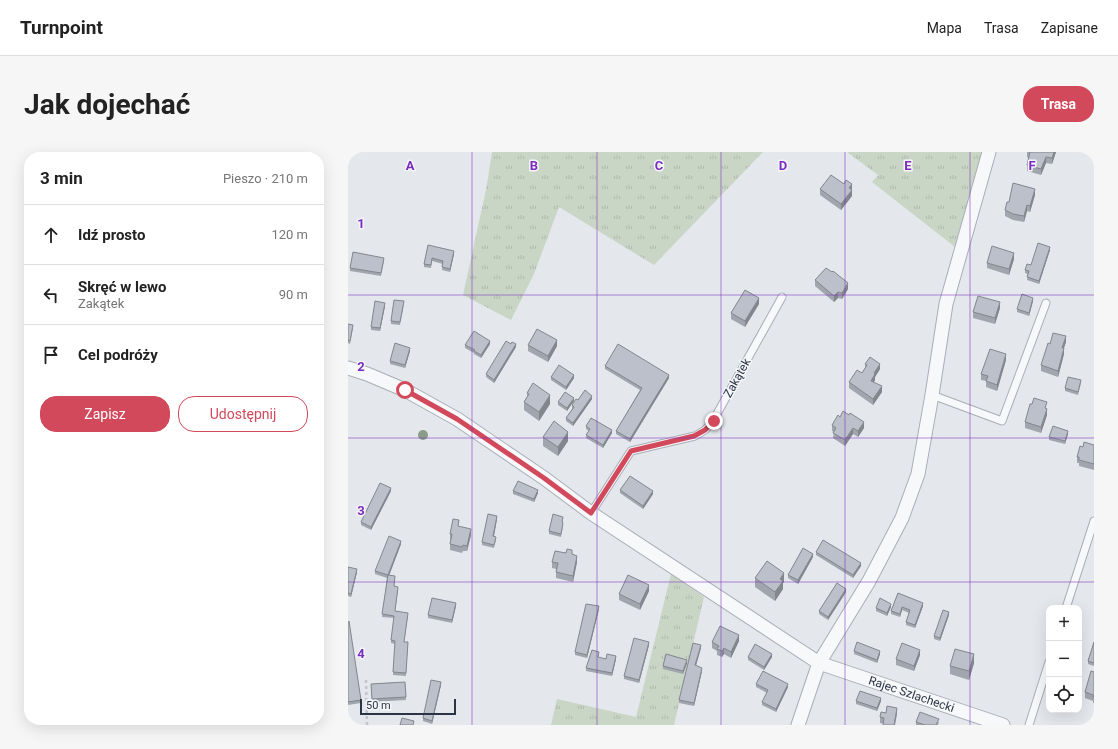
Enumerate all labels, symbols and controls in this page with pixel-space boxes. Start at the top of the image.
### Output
text: Turnpoint [20,16,103,39]
text: Mapa [927,20,962,36]
text: Trasa [984,20,1019,36]
text: Zapisane [1041,20,1098,36]
button: Trasa [1023,86,1094,122]
text: Jak dojechać [24,88,190,121]
text: A [406,158,415,173]
text: B [530,158,538,173]
text: C [655,158,664,173]
text: D [779,158,787,173]
text: E [904,158,912,173]
text: F [1028,158,1036,173]
text: 3 min [40,168,83,188]
text: Pieszo · 210 m [223,171,308,186]
text: 1 [357,216,365,231]
icon: ahead [40,224,62,246]
text: Idź prosto [78,226,145,244]
text: 120 m [271,227,308,242]
text: Skręć w lewo [78,278,167,296]
icon: left [40,284,62,306]
text: 90 m [279,287,308,302]
text: Zakątek [78,296,124,311]
icon: arrive [40,344,62,366]
text: Cel podróży [78,346,158,364]
street label: Zakątek [721,355,754,400]
text: 2 [357,359,365,374]
route start [396,381,414,399]
button: Zapisz [40,396,170,432]
button: Udostępnij [178,396,308,432]
route end [705,412,723,430]
text: 3 [357,503,365,518]
map controls [1046,605,1082,713]
button: + [1046,605,1082,641]
button: − [1046,641,1082,677]
text: 4 [357,646,365,661]
street label: Rajec Szlachecki [867,673,956,715]
button: locate [1046,677,1082,713]
scale bar [360,697,456,716]
text: 50 m [366,699,391,712]

